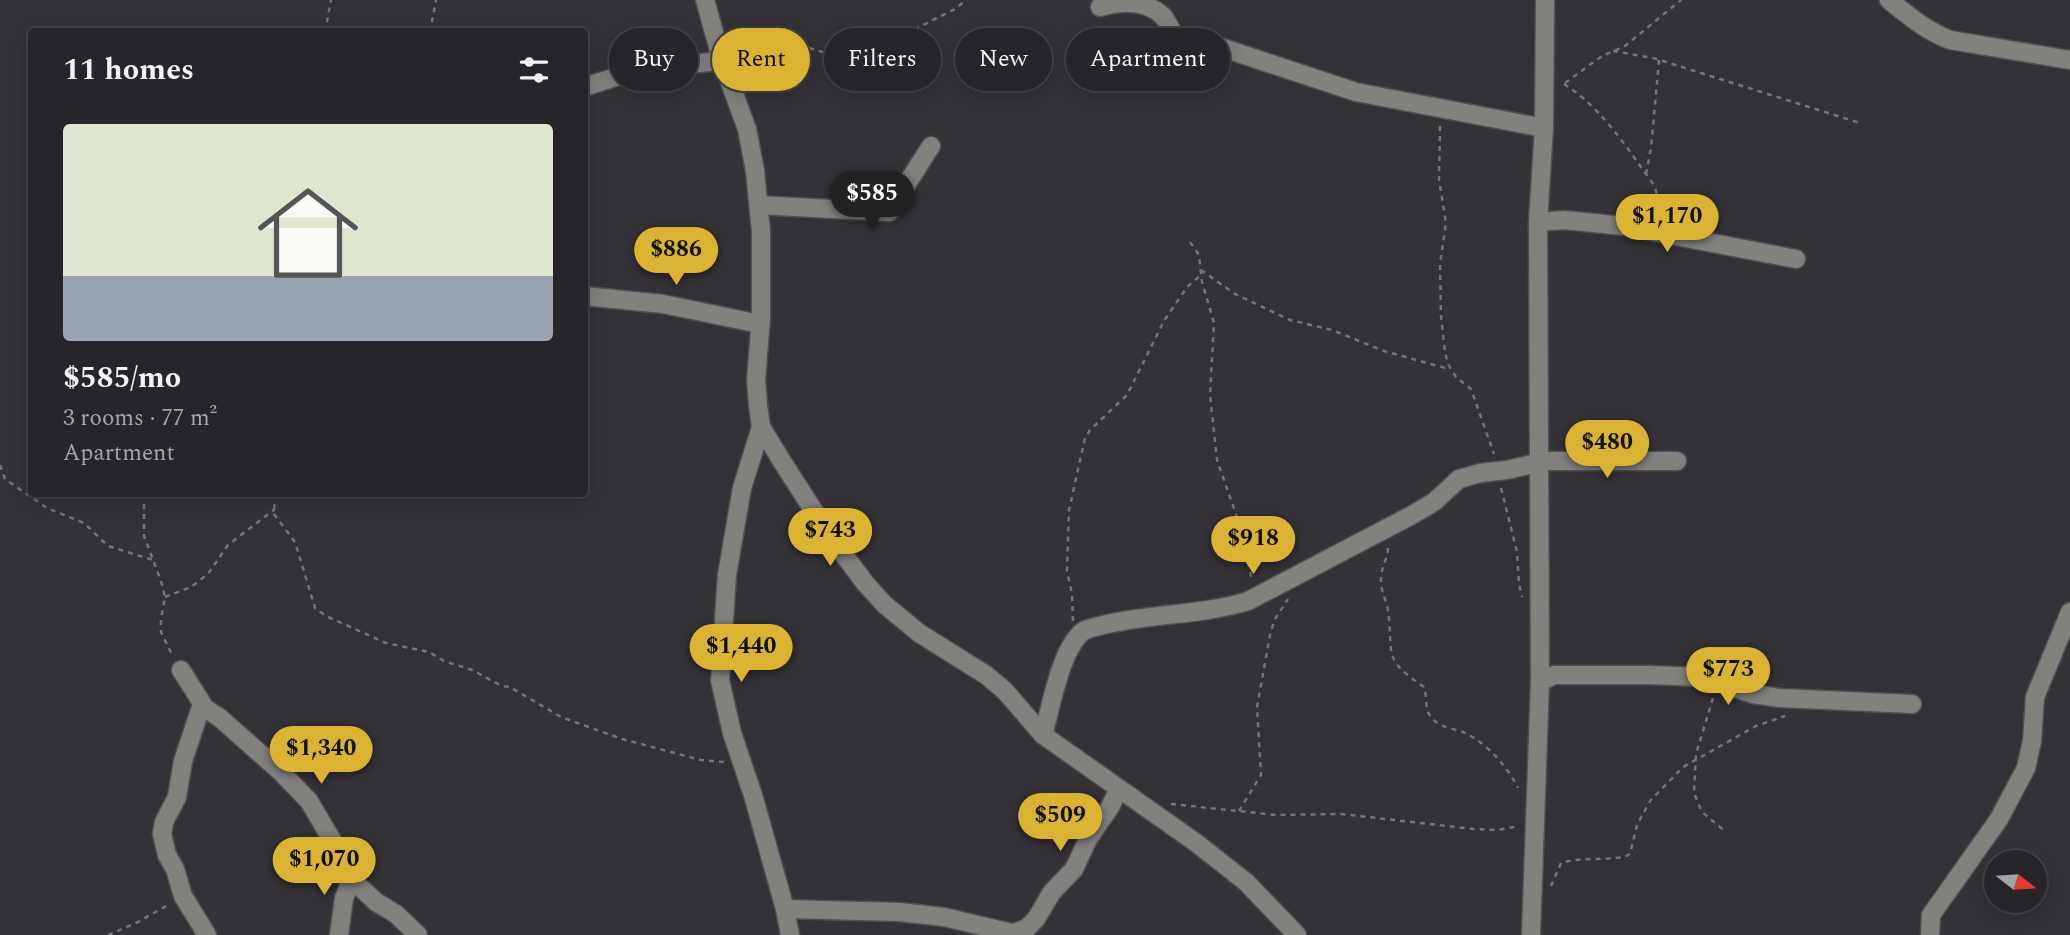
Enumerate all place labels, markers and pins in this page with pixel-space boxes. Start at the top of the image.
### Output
pin: $585 [831,172,913,231]
pin: $1,170 [1610,194,1724,254]
pin: $886 [635,228,717,287]
pin: $480 [1566,420,1648,480]
pin: $743 [789,508,871,568]
pin: $918 [1212,516,1294,576]
pin: $1,440 [684,624,798,684]
pin: $773 [1687,648,1769,707]
pin: $1,340 [264,726,378,786]
pin: $509 [1019,794,1101,853]
pin: $1,070 [267,838,381,897]

